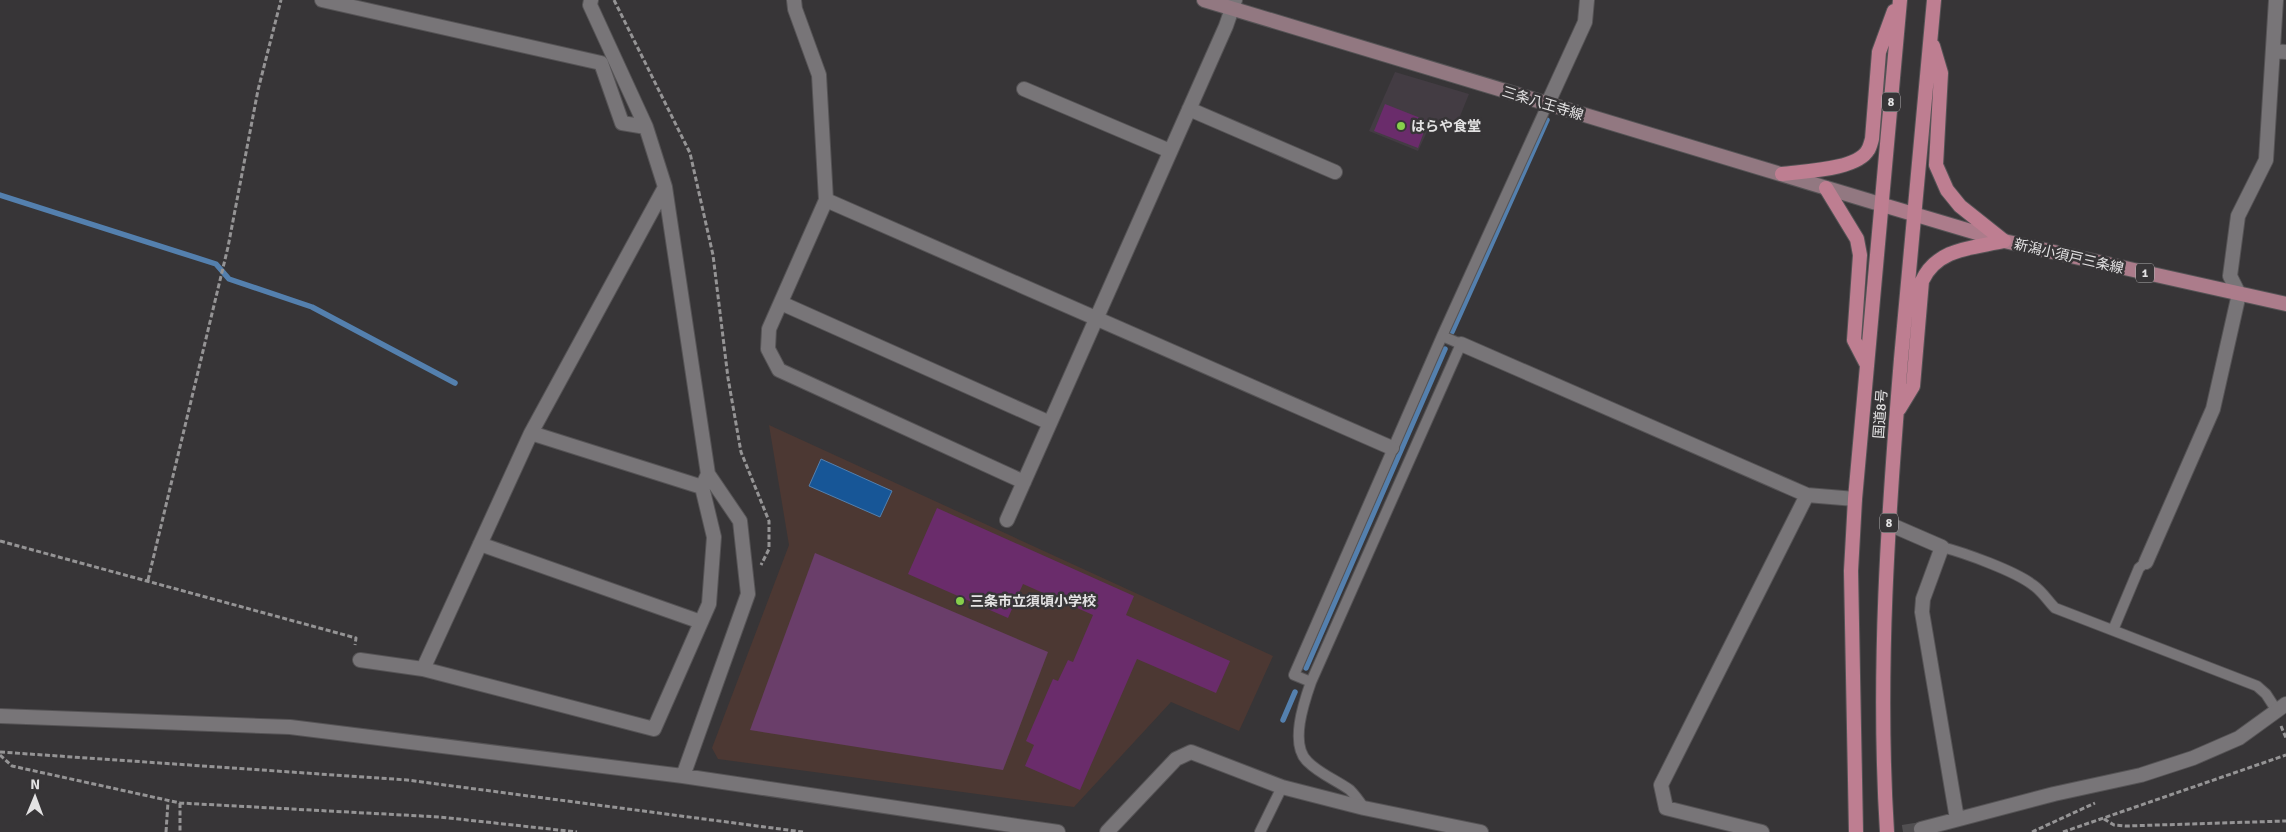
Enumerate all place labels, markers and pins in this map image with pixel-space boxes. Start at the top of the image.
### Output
place label: はらや食堂 [1411,118,1481,135]
marker: はらや食堂 [1395,120,1407,132]
place label: 三条市立須頃小学校 [970,593,1096,610]
marker: 三条市立須頃小学校 [954,595,966,607]

